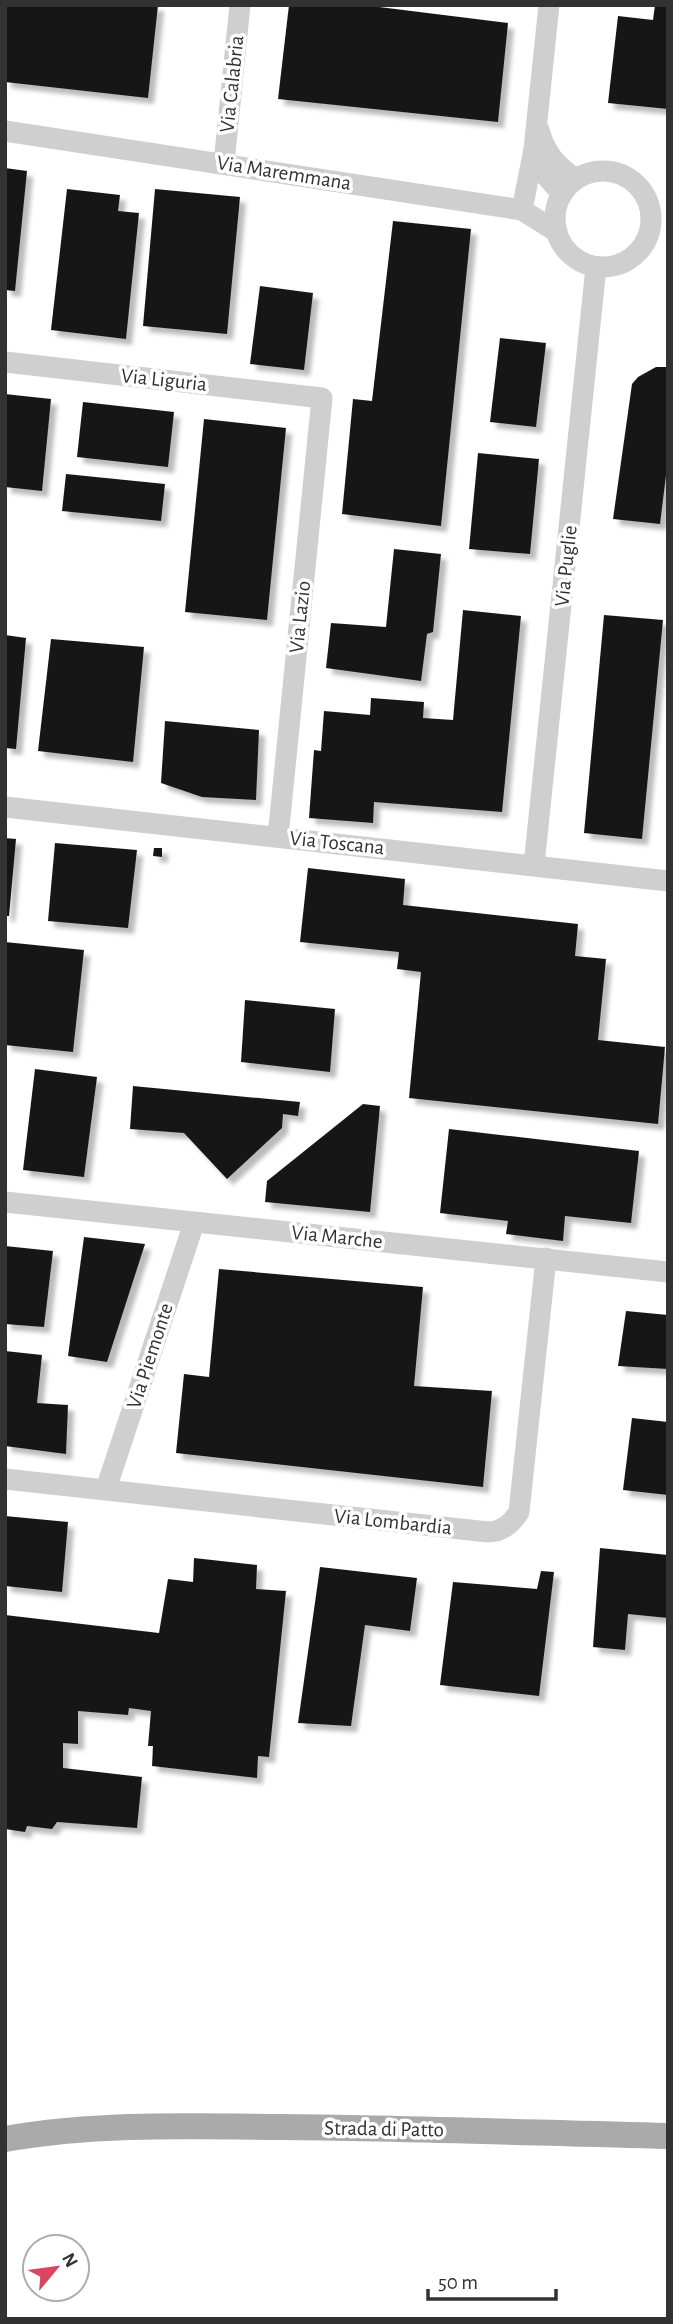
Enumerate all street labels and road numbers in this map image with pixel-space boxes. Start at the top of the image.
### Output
street label: Via Calabria [216,34,248,134]
street label: Via Maremmana [215,152,353,194]
street label: Via Liguria [120,365,208,395]
street label: Via Puglie [551,524,581,608]
street label: Via Lazio [286,580,314,654]
street label: Via Toscana [289,828,386,858]
street label: Via Marche [290,1222,384,1252]
street label: Via Piemonte [123,1301,177,1411]
street label: Via Lombardia [333,1505,453,1539]
street label: Strada di Patto [324,2117,444,2141]

